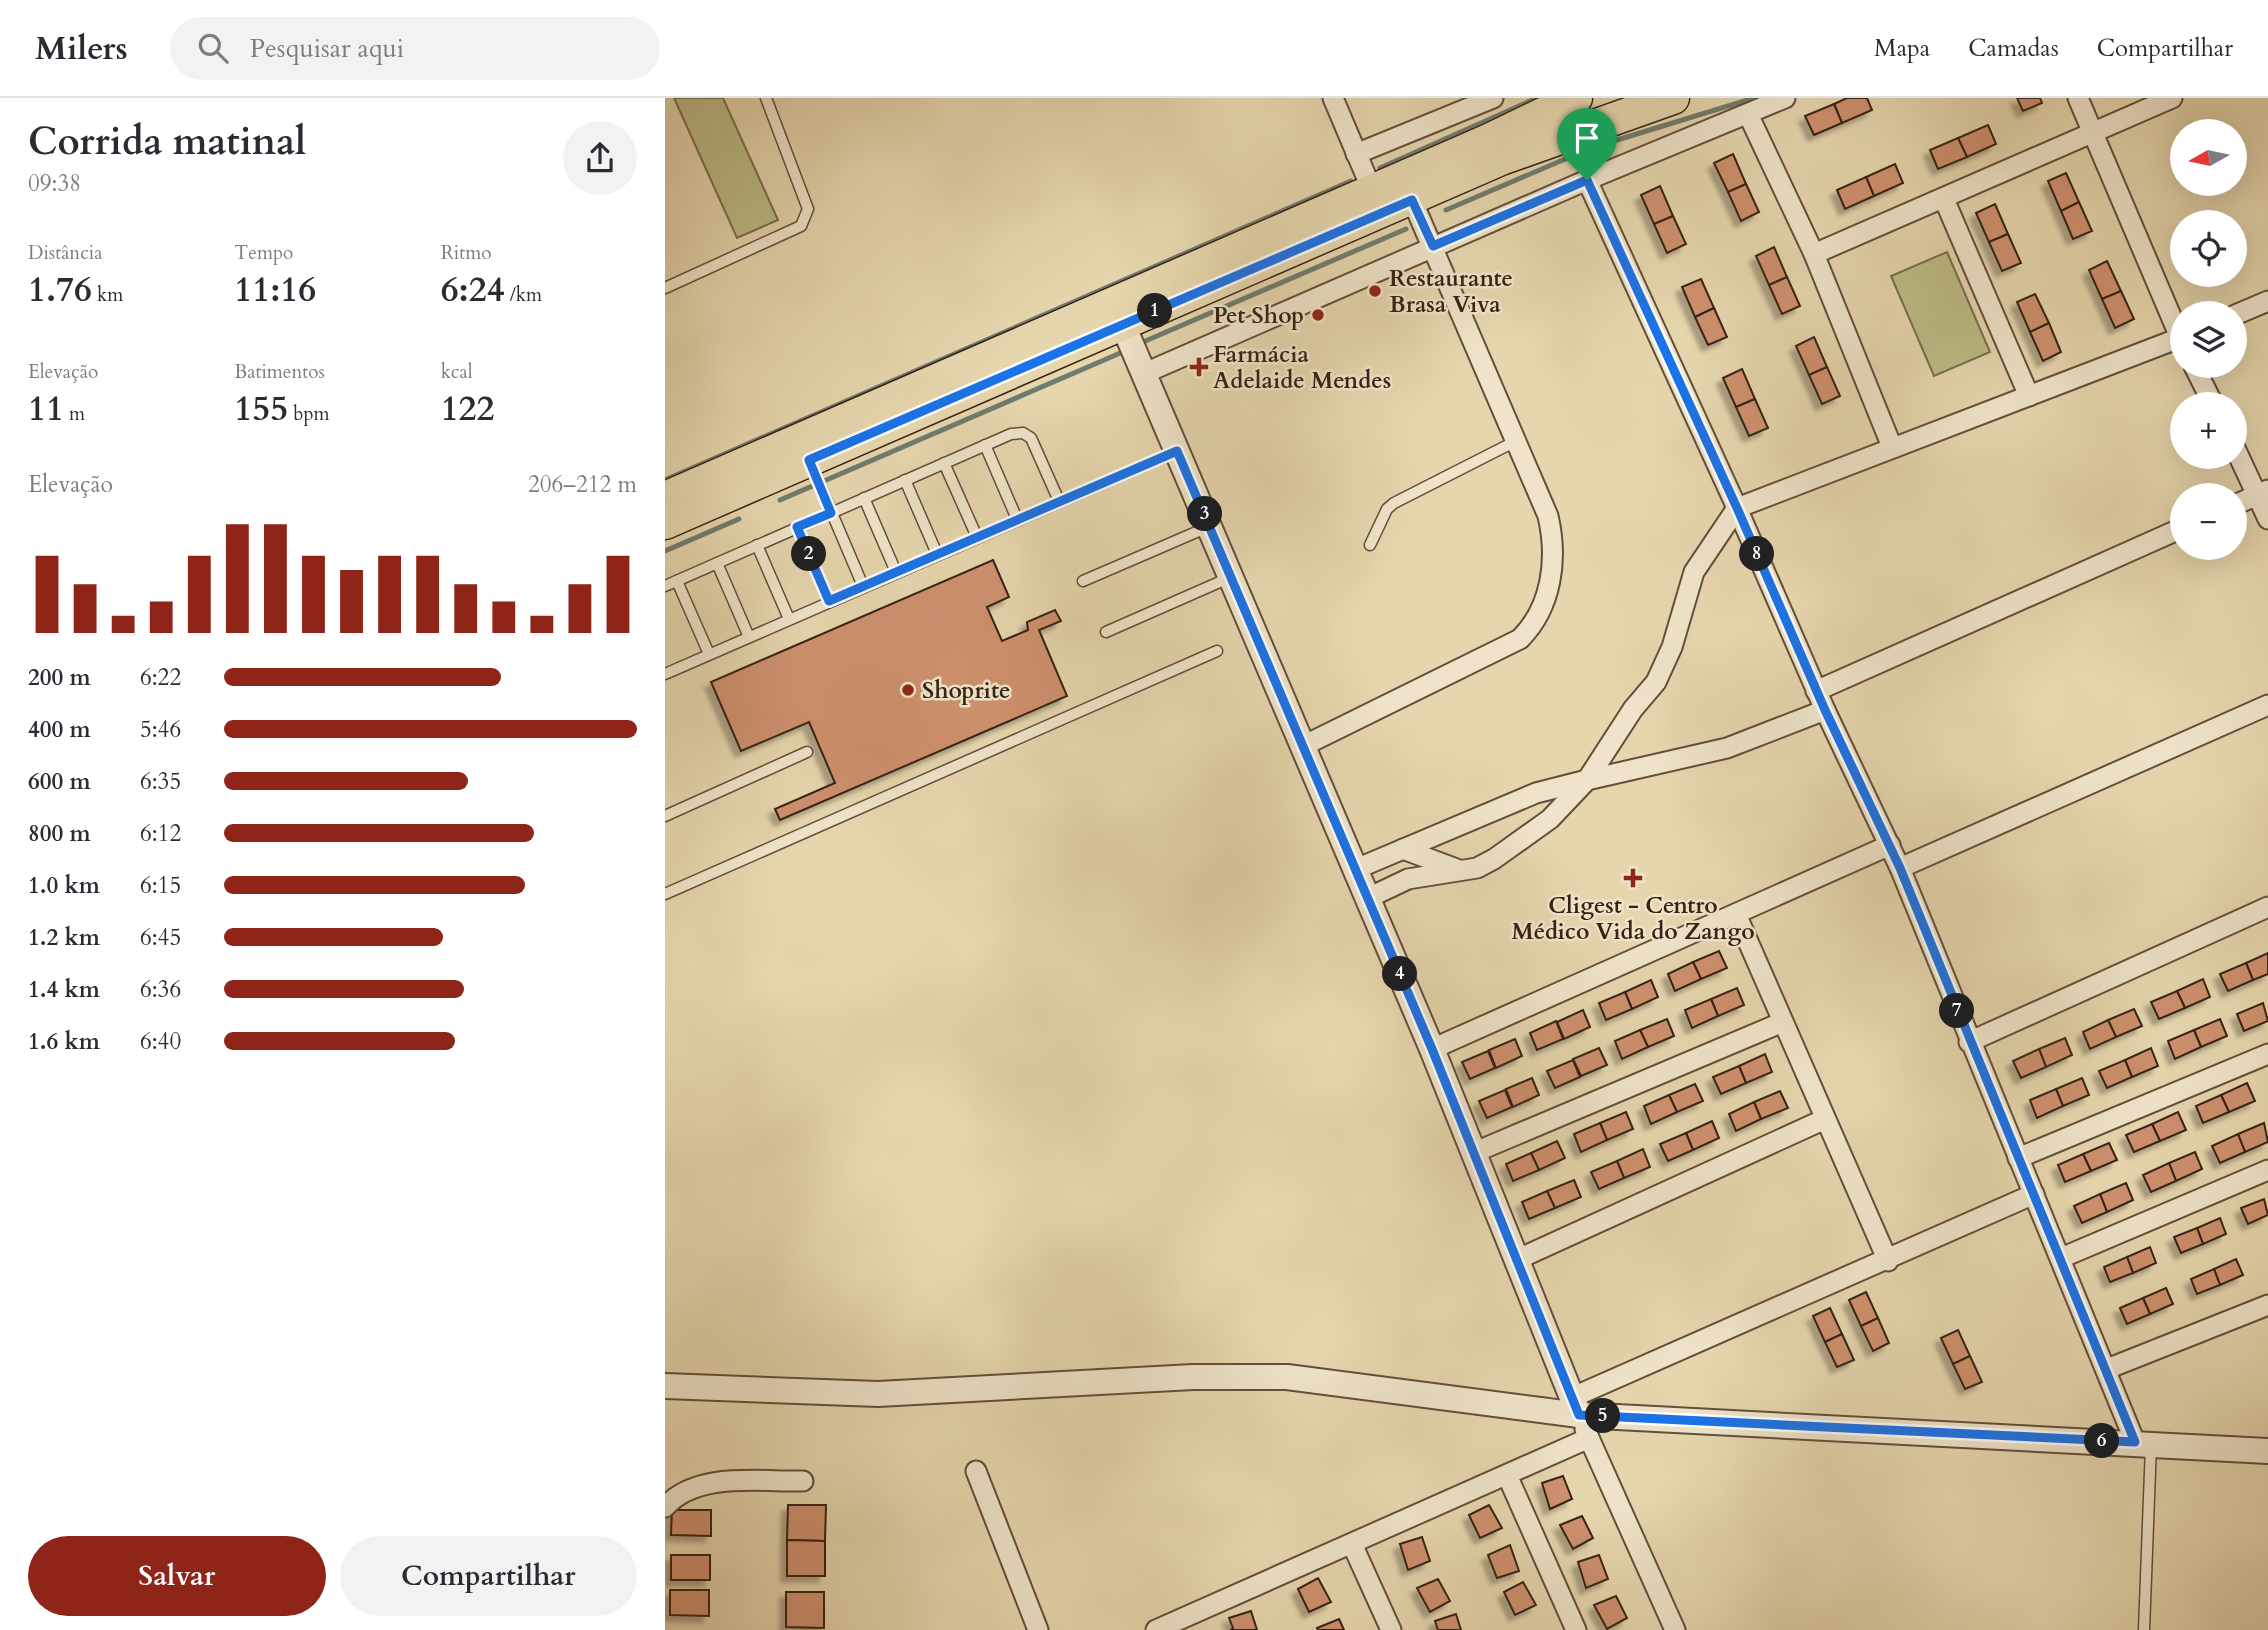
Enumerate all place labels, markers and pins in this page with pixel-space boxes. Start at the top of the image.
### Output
pin [1557,108,1617,180]
place label: Restaurante Brasa Viva [1389,263,1513,320]
marker: Restaurante Brasa Viva [1367,283,1383,299]
pin: 1 [1137,294,1173,328]
place label: Pet Shop [1213,300,1304,331]
marker: Pet Shop [1310,307,1326,323]
place label: Farmácia Adelaide Mendes [1213,339,1391,396]
marker: Farmácia Adelaide Mendes [1191,359,1207,375]
pin: 3 [1187,496,1223,532]
pin: 2 [792,536,827,572]
pin: 8 [1739,536,1775,572]
place label: Shoprite [922,675,1010,706]
marker: Shoprite [900,682,916,698]
marker: Cligest - Centro Médico Vida do Zango [1623,868,1643,888]
place label: Cligest - Centro Médico Vida do Zango [1511,890,1755,947]
pin: 4 [1383,956,1417,992]
pin: 7 [1939,993,1975,1028]
pin: 5 [1585,1398,1621,1434]
pin: 6 [2085,1424,2119,1458]

